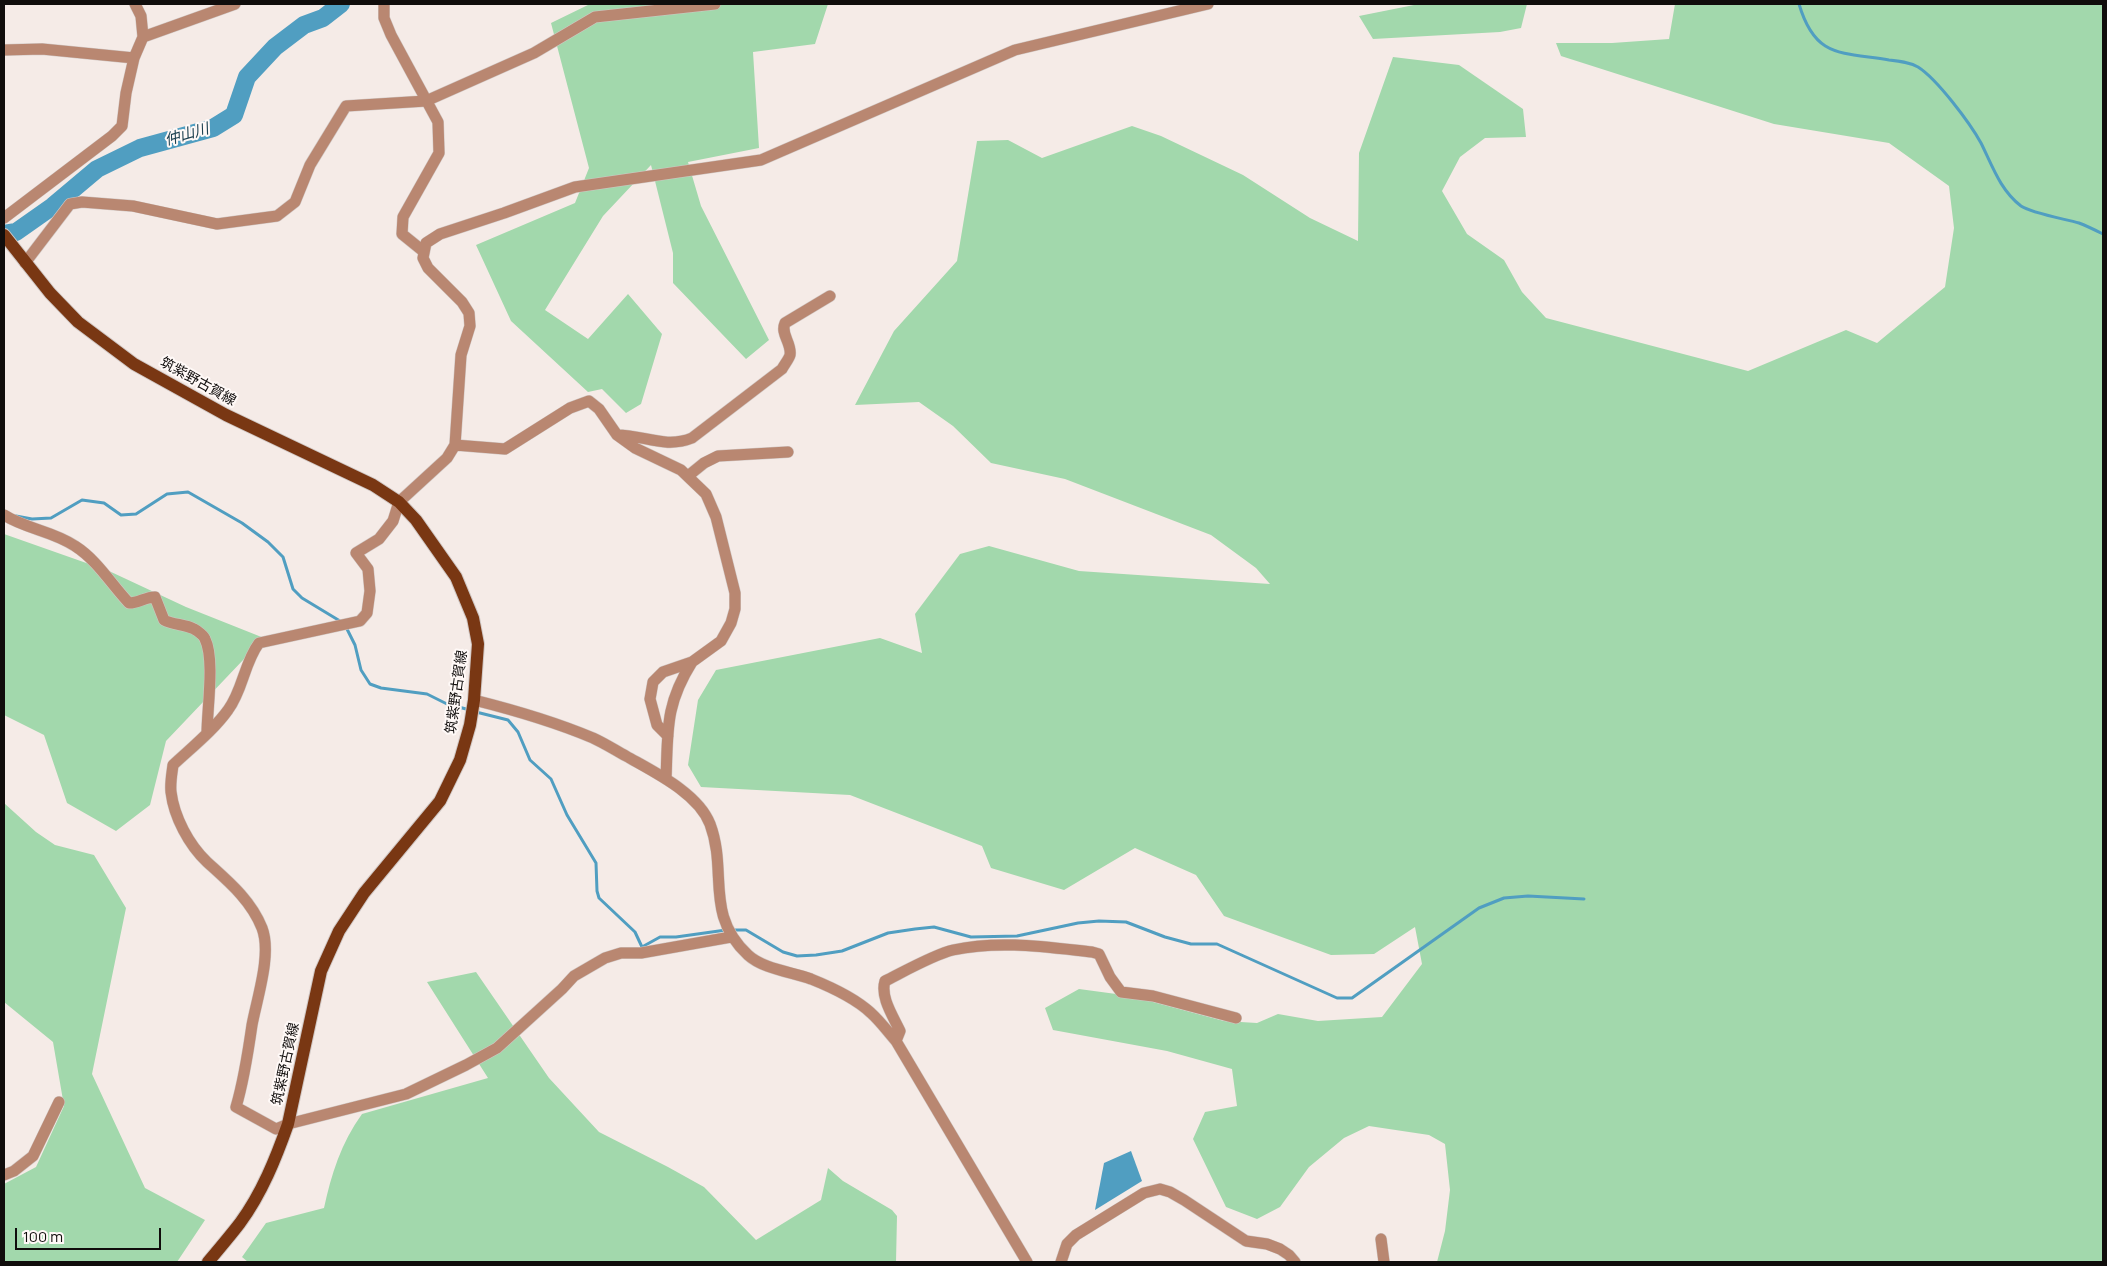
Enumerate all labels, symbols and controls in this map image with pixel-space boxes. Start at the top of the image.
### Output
water label: 仲山川 [163,120,211,150]
street label: 筑紫野古賀線 [157,354,239,410]
street label: 筑紫野古賀線 [443,649,471,735]
street label: 筑紫野古賀線 [269,1021,303,1107]
scale bar [18,1218,164,1250]
text: 100 m [23,1226,63,1247]

